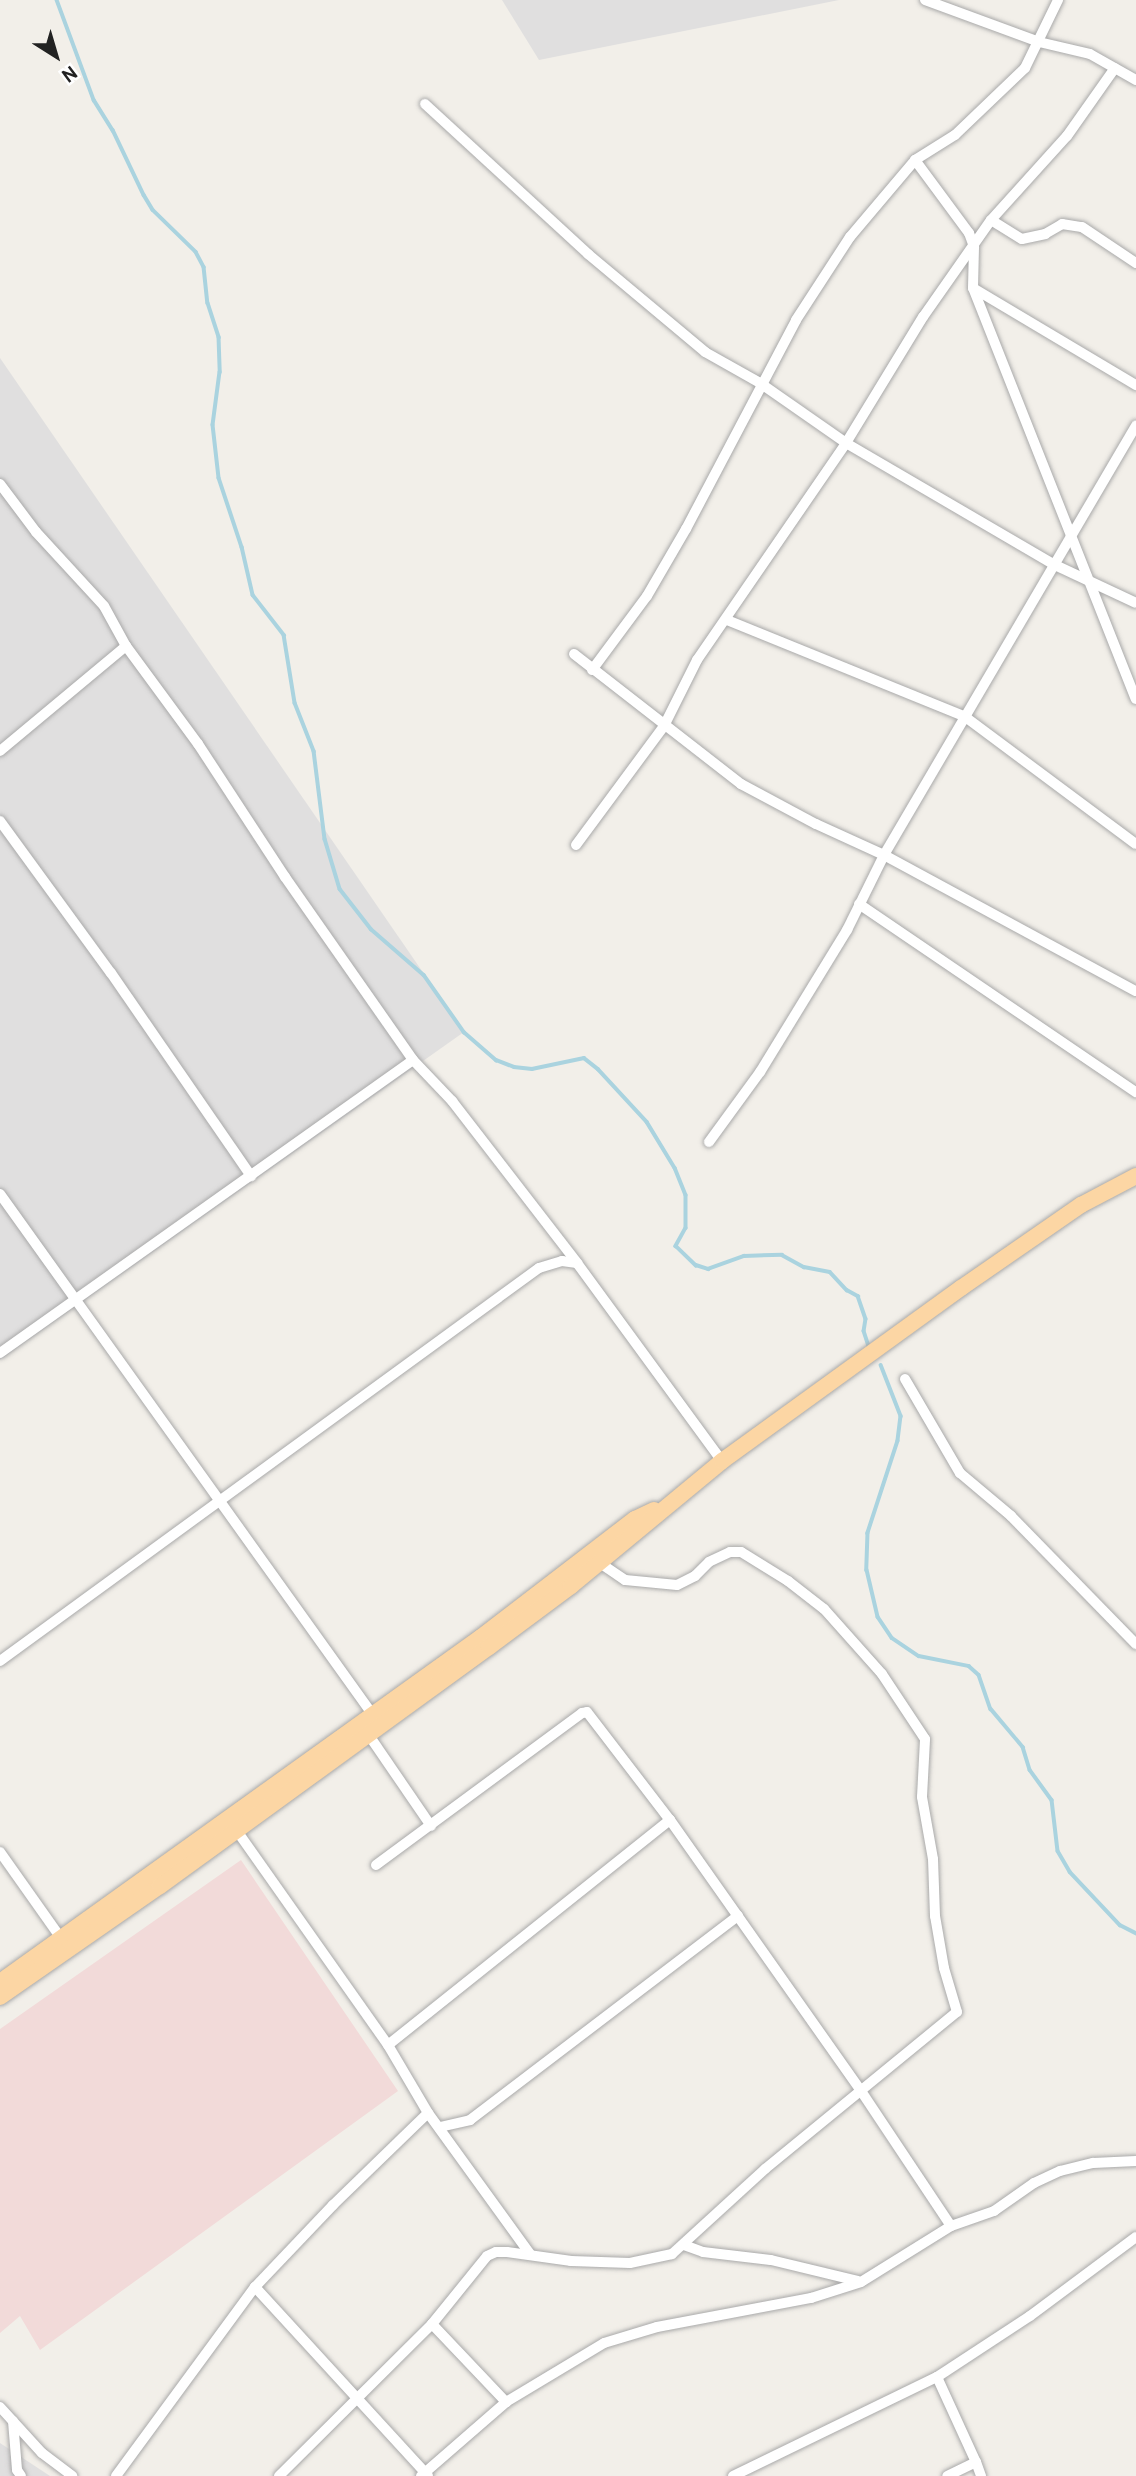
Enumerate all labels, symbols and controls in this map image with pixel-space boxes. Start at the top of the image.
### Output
north arrow [21,21,91,91]
text: N [56,59,81,86]

